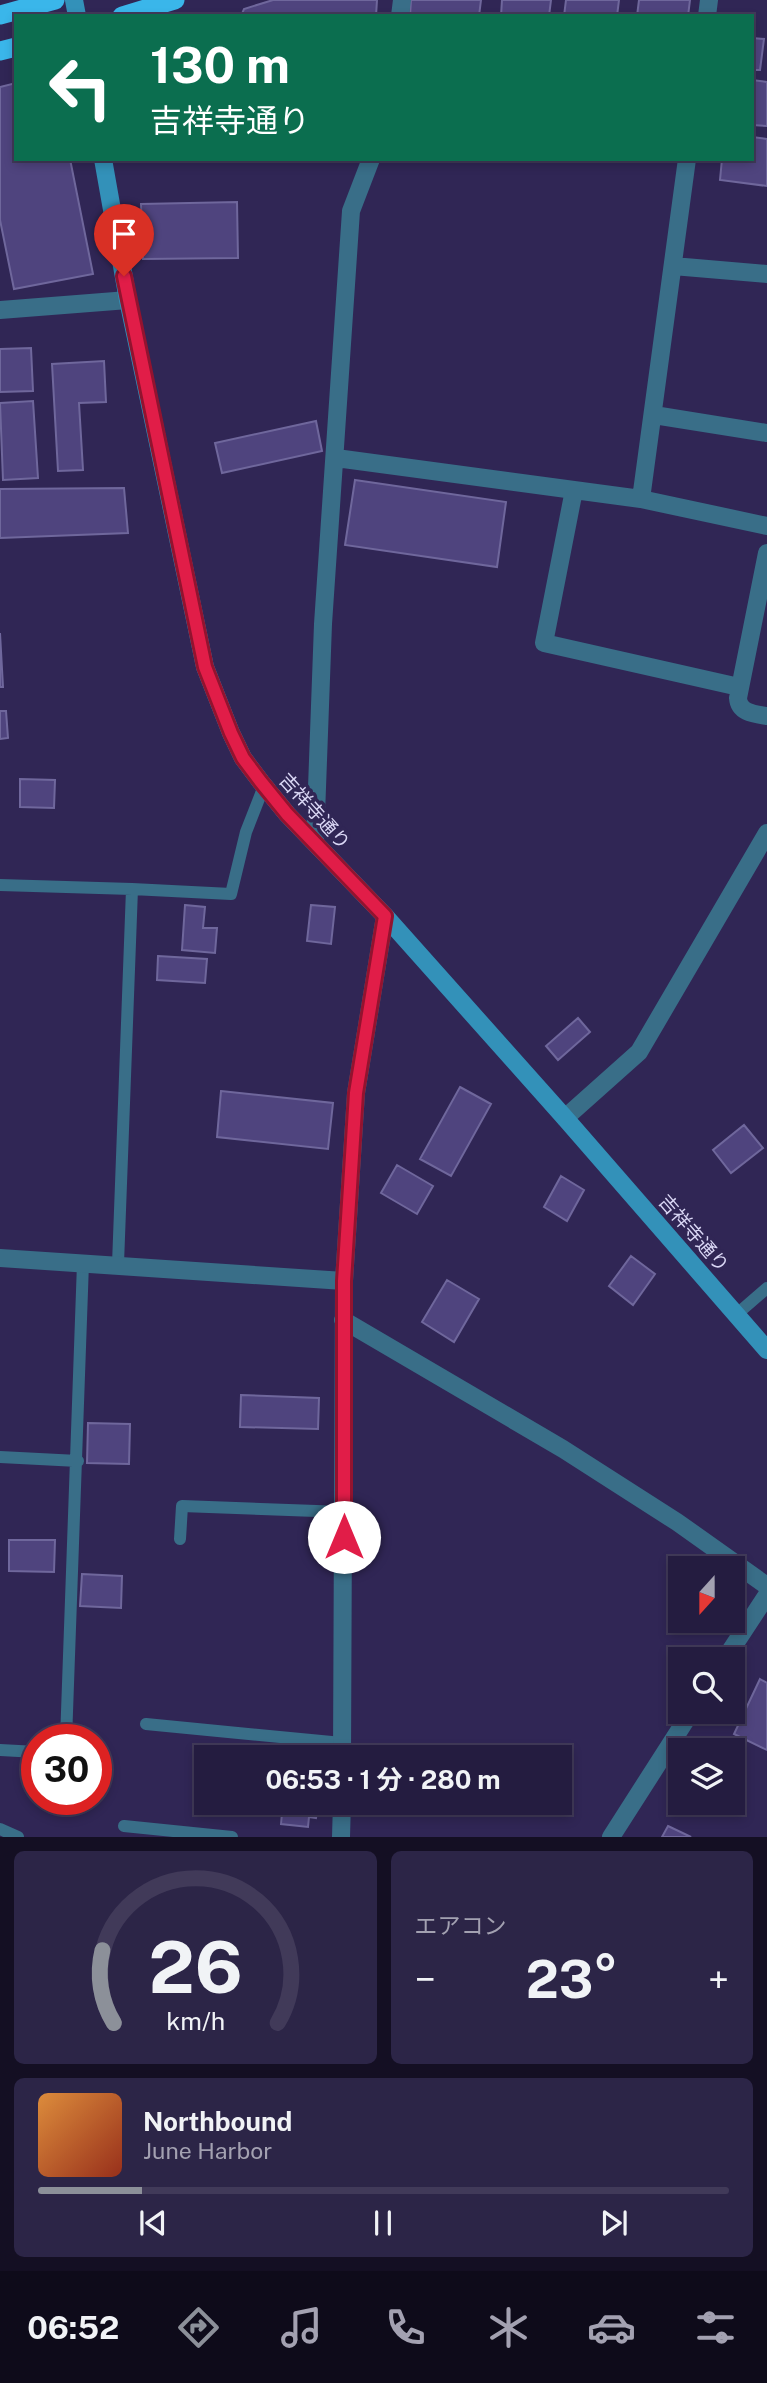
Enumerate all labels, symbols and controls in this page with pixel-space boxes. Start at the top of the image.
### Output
text: 130 m [150,36,290,94]
icon: left [35,42,126,133]
text: 吉祥寺通り [150,102,310,139]
pin [94,204,154,276]
icon: arrive [105,215,143,253]
street label: 吉祥寺通り [275,768,355,854]
street label: 吉祥寺通り [655,1190,733,1276]
position arrow [307,1500,381,1574]
north arrow [668,1556,746,1633]
map controls [668,1556,745,1815]
button: search [668,1647,745,1724]
speed limit sign: 30 [21,1724,112,1815]
button: layers [668,1738,745,1815]
text: 06:53 · 1 分 · 280 m [265,1764,501,1795]
text: エアコン [415,1912,507,1939]
text: 26 [148,1925,242,2010]
text: 23° [526,1949,618,2010]
text: − [415,1957,436,2002]
text: + [708,1957,729,2002]
text: km/h [166,2006,225,2036]
text: Northbound [143,2106,292,2137]
text: June Harbor [143,2137,272,2164]
icon: previous [134,2204,172,2242]
icon: pause [364,2204,402,2242]
icon: next [595,2204,633,2242]
icon: directions [174,2303,223,2352]
icon: music [277,2303,326,2352]
icon: phone [381,2303,430,2352]
icon: climate [484,2303,533,2352]
icon: car [587,2303,636,2352]
icon: filters [691,2303,740,2352]
text: 06:52 [27,2309,119,2346]

